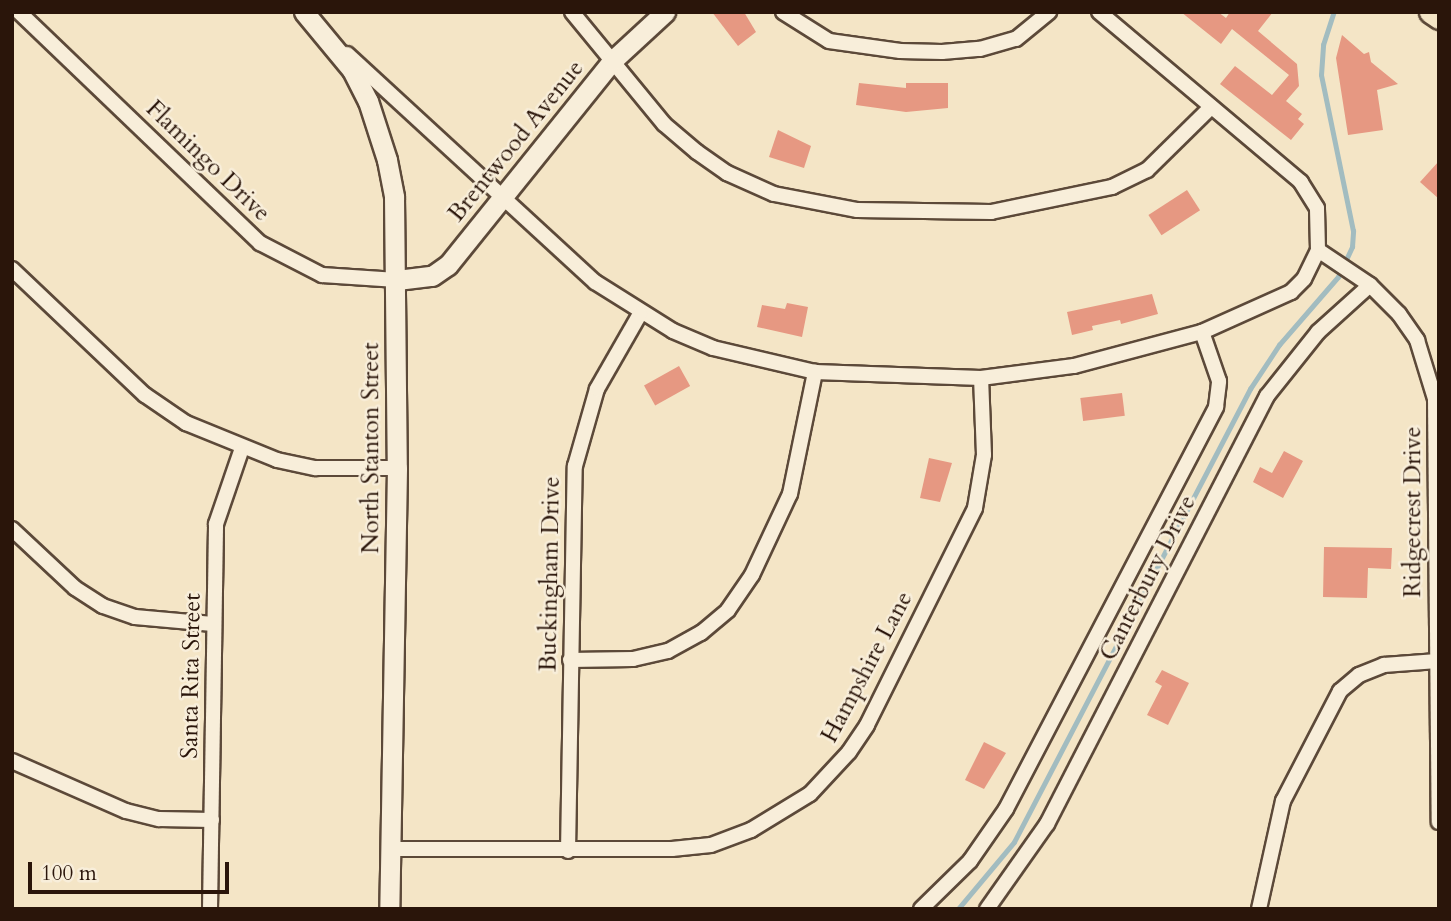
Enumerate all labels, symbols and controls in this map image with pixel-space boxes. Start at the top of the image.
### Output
street label: Brentwood Avenue [442,54,590,228]
street label: Flamingo Drive [140,94,276,228]
street label: North Stanton Street [357,342,385,554]
street label: Ridgecrest Drive [1399,426,1427,598]
street label: Buckingham Drive [534,476,566,672]
street label: Canterbury Drive [1094,491,1202,665]
street label: Hampshire Lane [815,587,919,747]
street label: Santa Rita Street [175,593,207,759]
scale bar [32,848,233,892]
text: 100 m [41,859,97,888]

